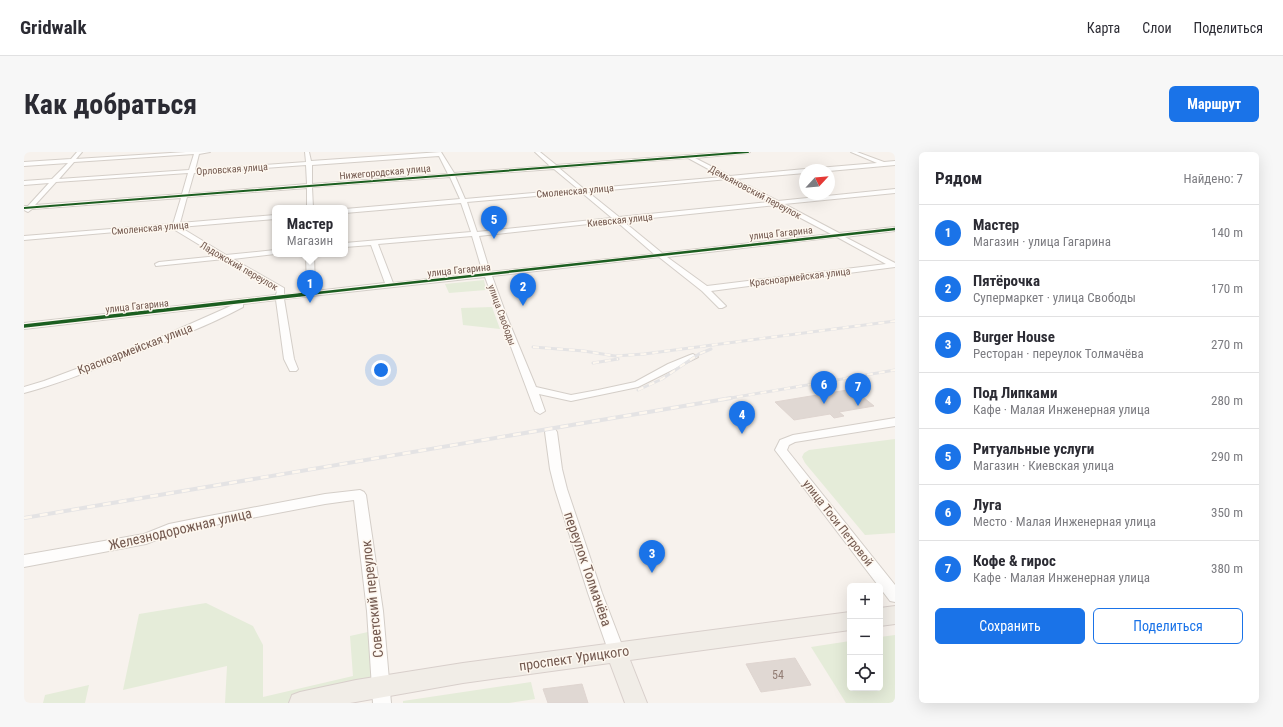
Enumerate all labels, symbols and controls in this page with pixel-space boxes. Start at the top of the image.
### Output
text: Gridwalk [20,16,86,39]
text: Карта [1087,20,1120,36]
text: Слои [1142,20,1172,36]
text: Поделиться [1194,20,1263,36]
button: Маршрут [1169,86,1259,122]
text: Как добраться [24,88,197,121]
street label: Орловская улица [196,161,268,177]
street label: Нижегородская улица [339,163,431,181]
street label: Демьяновский переулок [707,163,803,221]
north arrow [799,164,835,200]
text: Рядом [935,168,982,188]
text: Найдено: 7 [1183,171,1243,186]
street label: Смоленская улица [536,182,614,200]
popup [272,205,348,257]
pin: 5 [481,206,507,239]
street label: Киевская улица [587,211,654,229]
text: Мастер [287,215,333,233]
text: Мастер [973,216,1019,234]
street label: Смоленская улица [111,219,189,237]
street label: улица Гагарина [749,224,813,242]
text: 1 [945,225,951,240]
text: 140 m [1211,225,1243,240]
text: Магазин [287,233,333,248]
text: Магазин · улица Гагарина [973,234,1111,249]
street label: Ладожский переулок [198,239,280,293]
street label: улица Гагарина [427,261,491,279]
street label: Красноармейская улица [749,265,851,289]
pin: 1 [297,270,323,303]
text: Пятёрочка [973,272,1040,290]
pin: 2 [510,273,536,306]
text: 2 [945,281,951,296]
text: 170 m [1211,281,1243,296]
street label: улица Свободы [486,283,518,347]
text: Супермаркет · улица Свободы [973,290,1136,305]
street label: улица Гагарина [105,297,169,315]
street label: Красноармейская улица [76,321,195,377]
text: Burger House [973,328,1055,346]
text: 3 [945,337,951,352]
text: 270 m [1211,337,1243,352]
text: Ресторан · переулок Толмачёва [973,346,1144,361]
your location [371,360,391,380]
pin: 6 [811,371,837,404]
pin: 7 [845,373,871,406]
text: Под Липками [973,384,1057,402]
text: 4 [945,393,951,408]
text: 280 m [1211,393,1243,408]
pin: 4 [729,401,755,434]
text: Кафе · Малая Инженерная улица [973,402,1150,417]
text: Ритуальные услуги [973,440,1094,458]
text: 5 [945,449,951,464]
text: 290 m [1211,449,1243,464]
text: Магазин · Киевская улица [973,458,1114,473]
street label: улица Тоси Петровой [800,477,876,569]
text: Луга [973,496,1002,514]
street label: Железнодорожная улица [107,505,253,553]
text: 6 [945,505,951,520]
text: 350 m [1211,505,1243,520]
street label: переулок Толмачёва [561,510,615,628]
text: Место · Малая Инженерная улица [973,514,1156,529]
street label: Советский переулок [358,539,386,659]
pin: 3 [639,540,665,573]
text: Кофе & гирос [973,552,1056,570]
text: 7 [945,561,951,576]
text: 380 m [1211,561,1243,576]
text: Кафе · Малая Инженерная улица [973,570,1150,585]
map controls [847,583,883,691]
button: + [847,583,883,619]
button: Сохранить [935,608,1085,644]
button: Поделиться [1093,608,1243,644]
button: − [847,619,883,655]
street label: проспект Урицкого [518,642,630,674]
button: locate [847,655,883,691]
house number: 54 [772,668,784,682]

